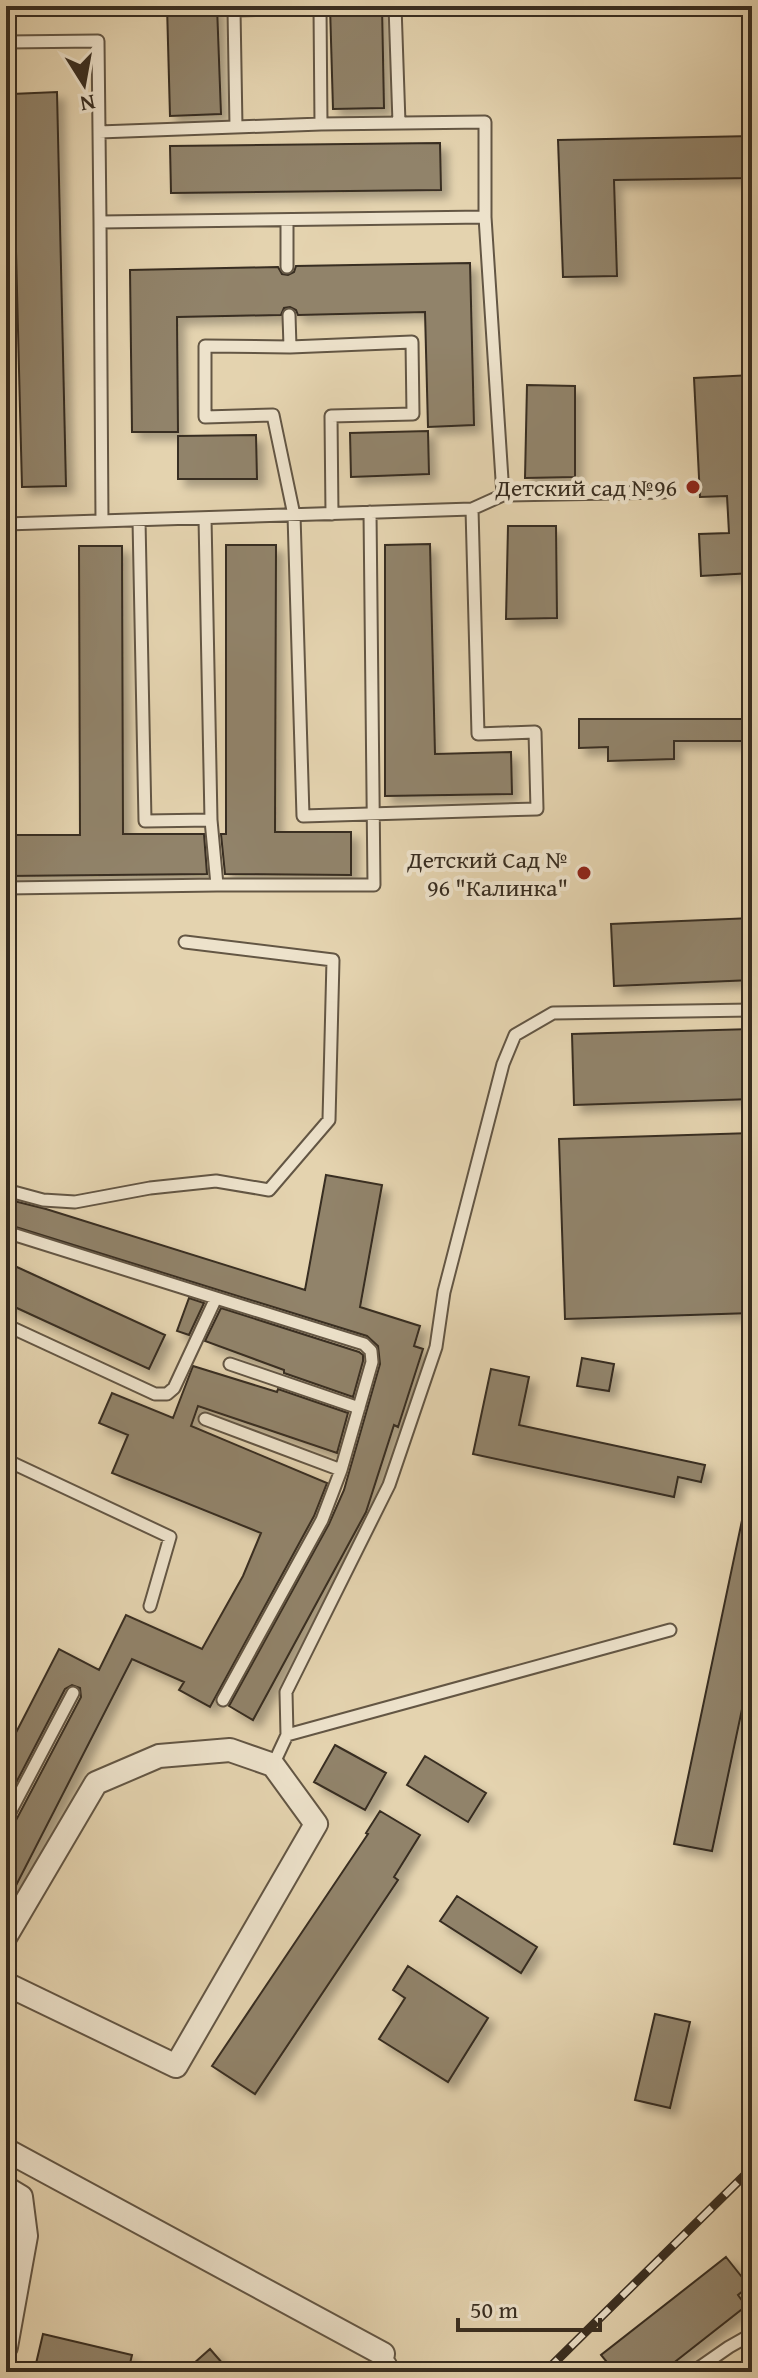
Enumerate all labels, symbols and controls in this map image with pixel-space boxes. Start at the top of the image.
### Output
north arrow [44,44,124,124]
text: N [77,87,98,121]
place label: Детский сад №96 [495,470,677,505]
marker: Детский сад №96 [684,478,702,496]
place label: Детский Сад № 96 "Калинка" [406,842,568,905]
marker: Детский Сад № 96 "Калинка" [575,864,593,882]
scale bar [458,2282,600,2332]
text: 50 m [470,2292,518,2327]

